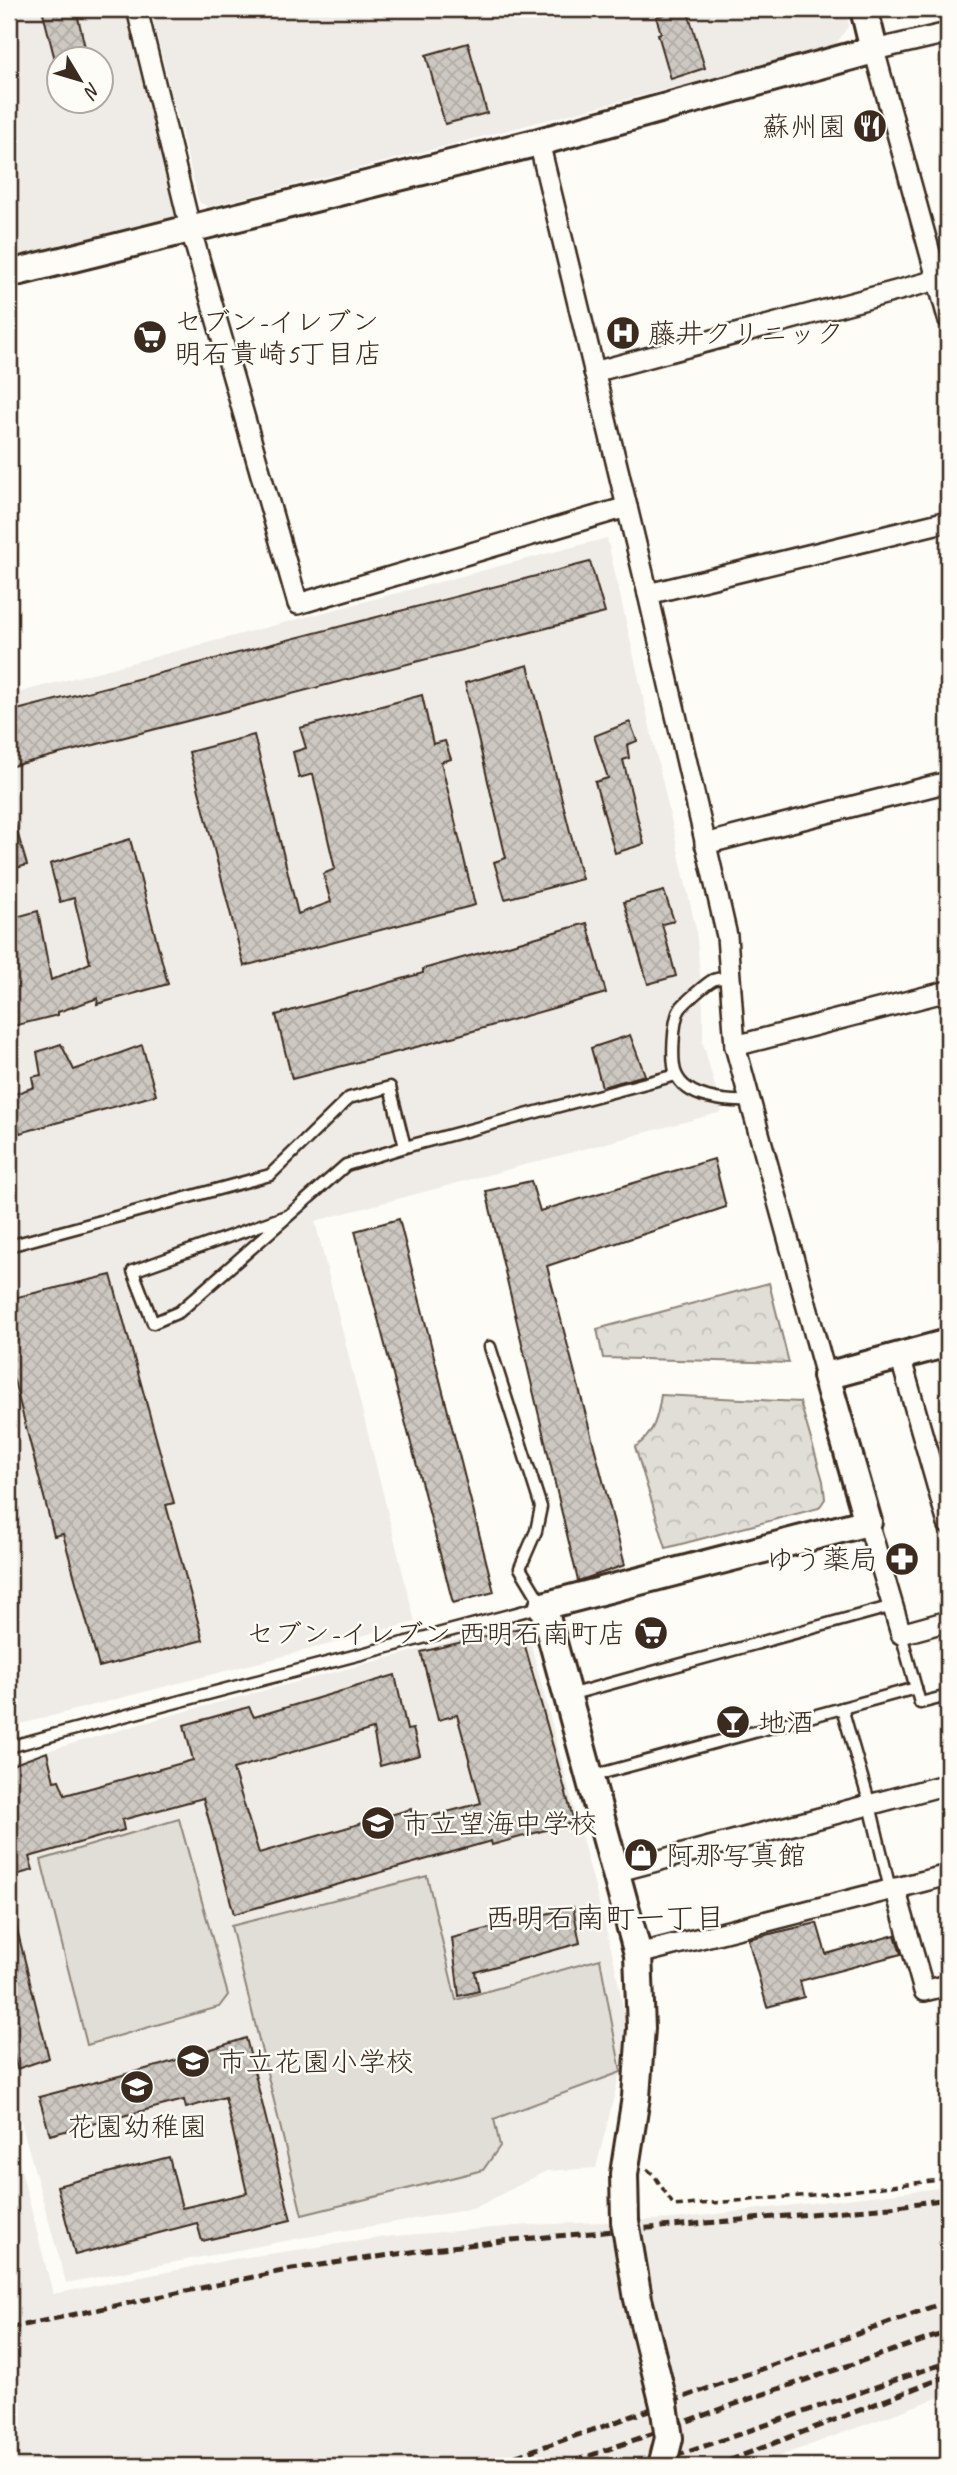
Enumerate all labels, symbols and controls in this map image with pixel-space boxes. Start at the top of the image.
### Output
north arrow [46,46,116,116]
text: N [78,78,106,104]
restaurant icon: 蘇州園 [851,107,889,145]
place label: 蘇州園 [762,109,846,144]
place label: セブン-イレブン 明石貴崎5丁目店 [174,304,383,371]
hospital icon: 藤井クリニック [604,314,642,352]
place label: 藤井クリニック [648,316,844,351]
supermarket icon: セブン-イレブン 明石貴崎5丁目店 [131,318,169,356]
pharmacy icon: ゆう薬局 [883,1540,921,1578]
place label: ゆう薬局 [766,1542,878,1577]
supermarket icon: セブン-イレブン 西明石南町店 [632,1614,670,1652]
place label: セブン-イレブン 西明石南町店 [246,1616,626,1651]
bar icon: 地酒 [714,1703,752,1741]
place label: 地酒 [758,1705,814,1740]
school or university icon: 市立望海中学校 [359,1804,397,1842]
place label: 市立望海中学校 [402,1806,598,1841]
shop icon: 阿那写真館 [622,1836,660,1874]
place label: 阿那写真館 [666,1838,806,1873]
district label: 西明石南町一丁目 [485,1899,725,1937]
school or university icon: 市立花園小学校 [174,2042,212,2080]
place label: 市立花園小学校 [218,2044,414,2079]
school or university icon: 花園幼稚園 [118,2068,156,2106]
place label: 花園幼稚園 [67,2109,207,2144]

